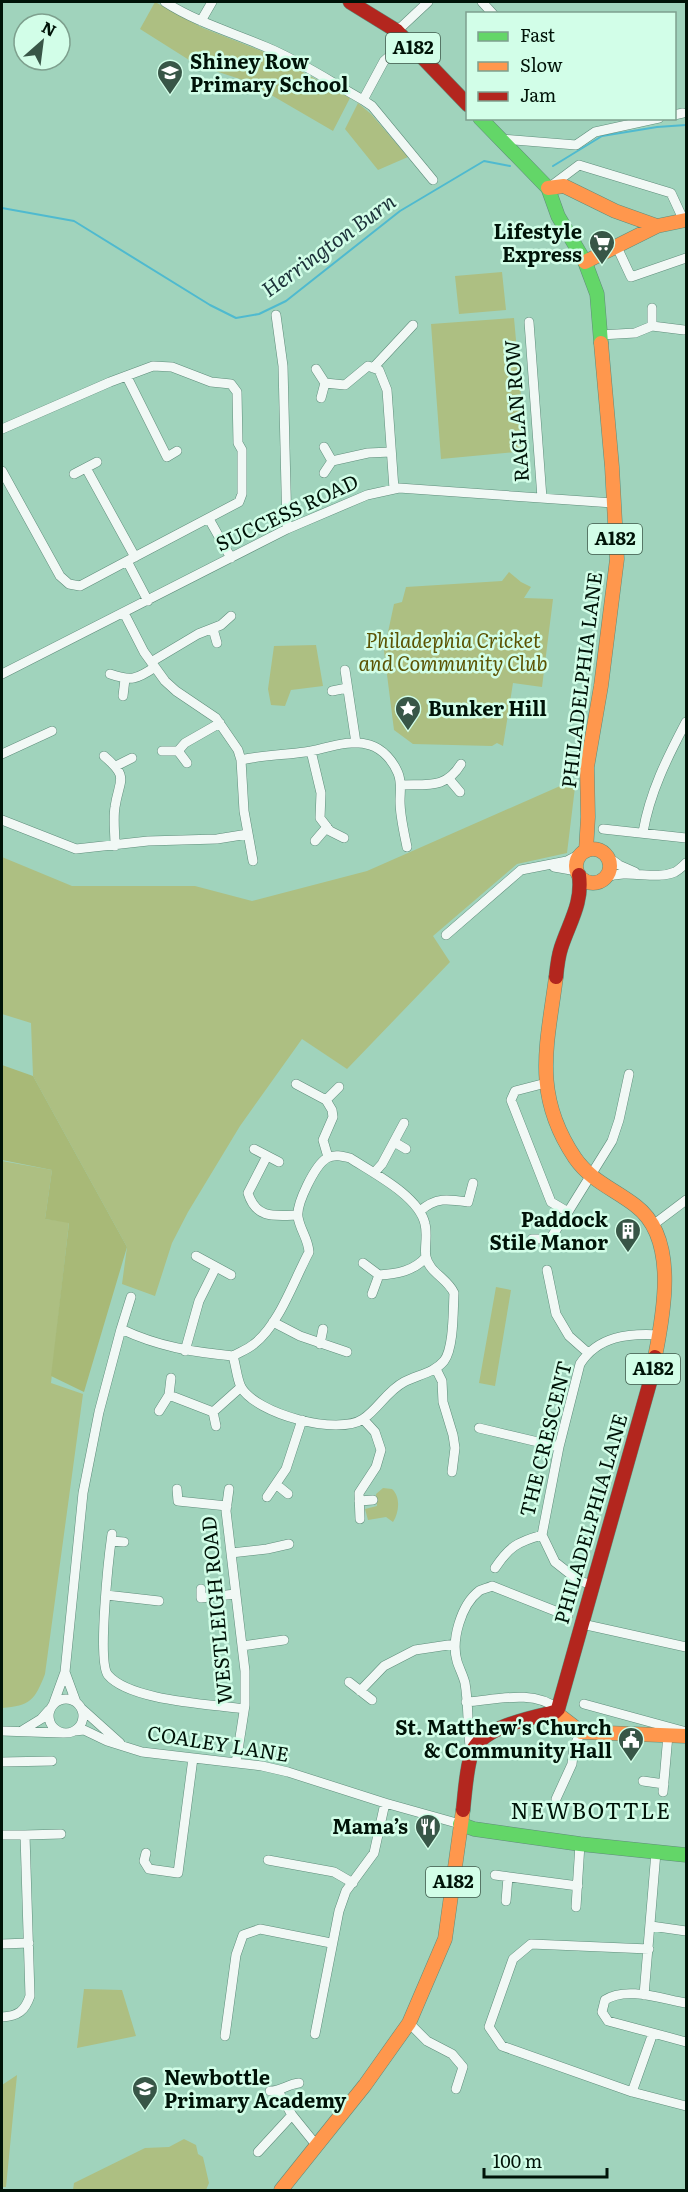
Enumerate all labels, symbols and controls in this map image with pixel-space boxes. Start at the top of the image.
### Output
north arrow [12,12,72,72]
legend [466,12,676,120]
text: N [38,14,61,42]
text: Fast [520,21,556,48]
road number: A182 [386,33,440,63]
place label: Shiney Row Primary School [190,45,348,98]
text: Slow [520,51,563,78]
school or university icon: Shiney Row Primary School [155,58,185,96]
text: Jam [520,81,556,108]
water label: Herrington Burn [254,184,401,303]
place label: Lifestyle Express [494,215,582,268]
supermarket icon: Lifestyle Express [587,228,617,266]
street label: RAGLAN ROW [495,339,535,483]
street label: SUCCESS ROAD [210,465,363,557]
road number: A182 [588,524,642,554]
street label: PHILADELPHIA LANE [552,570,608,790]
park label: Philadephia Cricket and Community Club [358,624,548,677]
place label: Bunker Hill [428,692,547,722]
place icon: Bunker Hill [393,694,423,732]
place label: Paddock Stile Manor [490,1203,609,1256]
building icon: Paddock Stile Manor [613,1216,643,1254]
road number: A182 [626,1354,680,1384]
street label: THE CRESCENT [510,1357,578,1520]
street label: PHILADELPHIA LANE [545,1410,634,1627]
street label: WESTLEIGH ROAD [192,1515,238,1705]
place label: St. Matthew's Church & Community Hall [395,1711,612,1764]
street label: COALEY LANE [145,1716,291,1768]
public building icon: St. Matthew's Church & Community Hall [616,1725,646,1763]
district label: NEWBOTTLE [511,1793,672,1826]
place label: Mama’s [332,1810,408,1840]
restaurant icon: Mama’s [413,1812,443,1850]
road number: A182 [426,1867,480,1897]
place label: Newbottle Primary Academy [164,2061,347,2114]
school or university icon: Newbottle Primary Academy [130,2074,160,2112]
scale bar [484,2141,607,2179]
text: 100 m [493,2147,542,2174]

